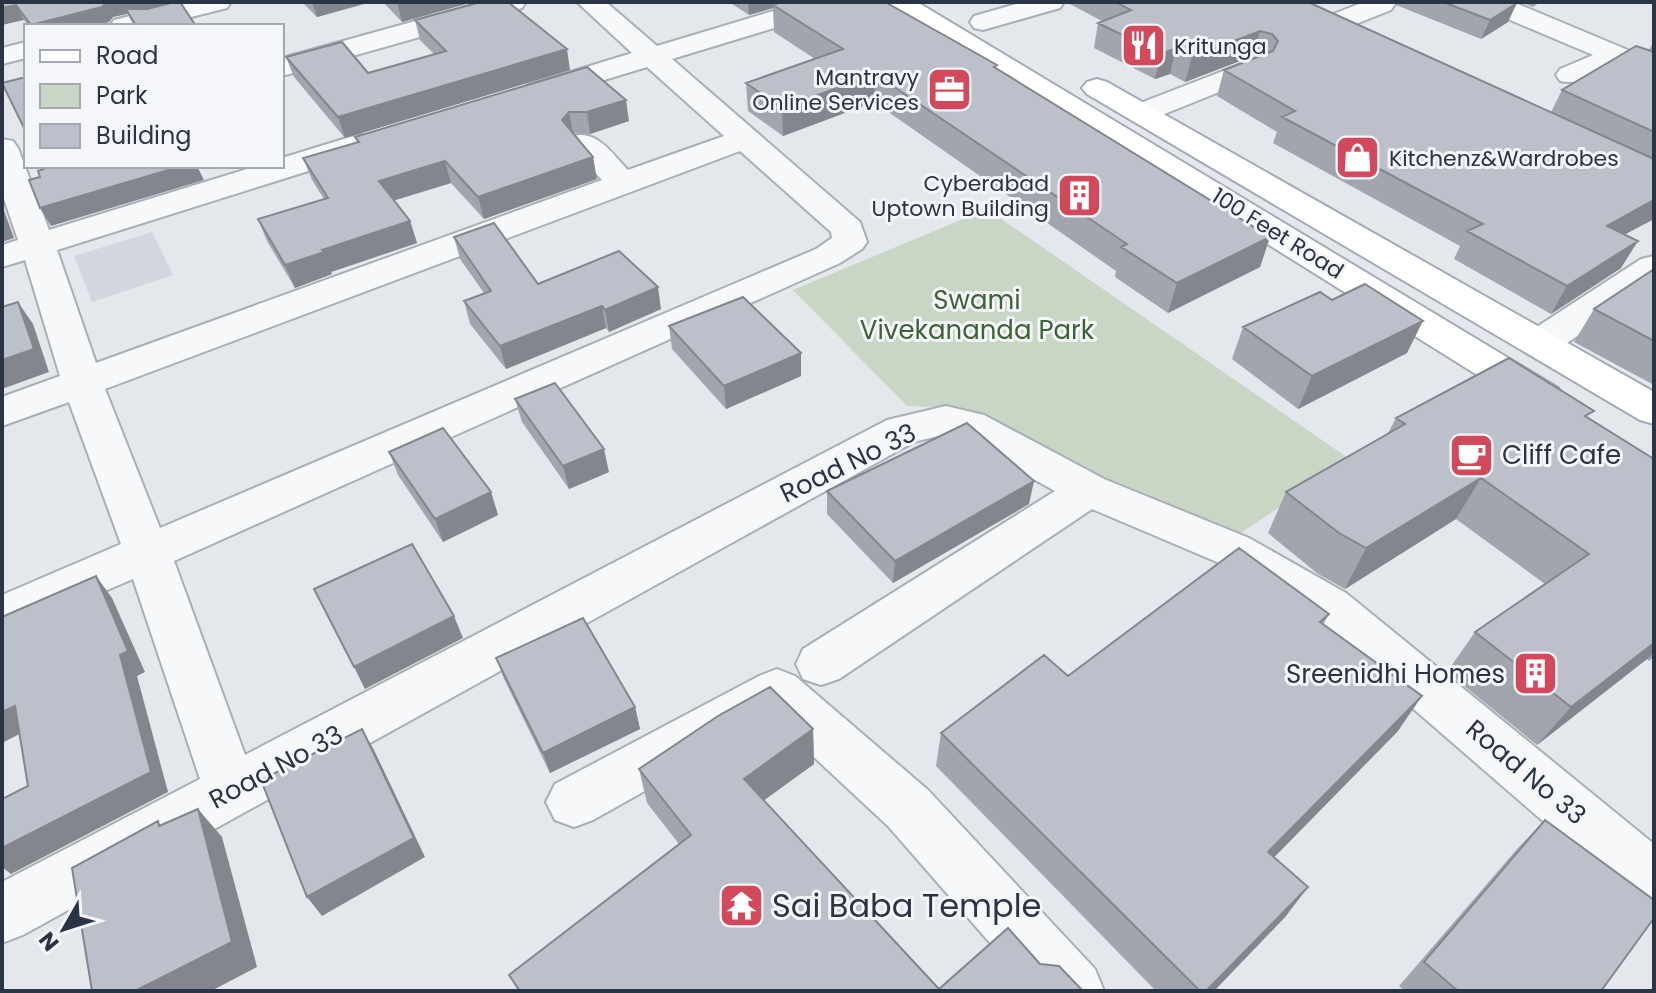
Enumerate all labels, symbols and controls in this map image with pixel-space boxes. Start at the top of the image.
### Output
restaurant icon: Kritunga [1119,22,1167,70]
legend [24,24,284,168]
place label: Kritunga [1174,31,1267,62]
text: Road [96,39,158,72]
place label: Mantravy Online Services [752,62,920,118]
office icon: Mantravy Online Services [926,66,974,114]
text: Park [96,79,148,112]
text: Building [96,119,192,152]
shop icon: Kitchenz&Wardrobes [1334,134,1382,182]
place label: Kitchenz&Wardrobes [1389,143,1619,174]
place label: Cyberabad Uptown Building [872,168,1049,224]
building icon: Cyberabad Uptown Building [1056,172,1104,220]
street label: 100 Feet Road [1206,181,1350,286]
park label: Swami Vivekananda Park [860,282,1095,348]
street label: Road No 33 [774,415,922,511]
cafe icon: Cliff Cafe [1447,431,1495,479]
place label: Cliff Cafe [1502,437,1621,473]
building icon: Sreenidhi Homes [1512,650,1560,698]
place label: Sreenidhi Homes [1286,656,1505,692]
street label: Road No 33 [1458,711,1594,833]
street label: Road No 33 [203,717,349,817]
temple icon: Sai Baba Temple [717,882,765,930]
place label: Sai Baba Temple [772,883,1041,928]
north arrow [24,889,104,969]
text: N [32,925,66,957]

